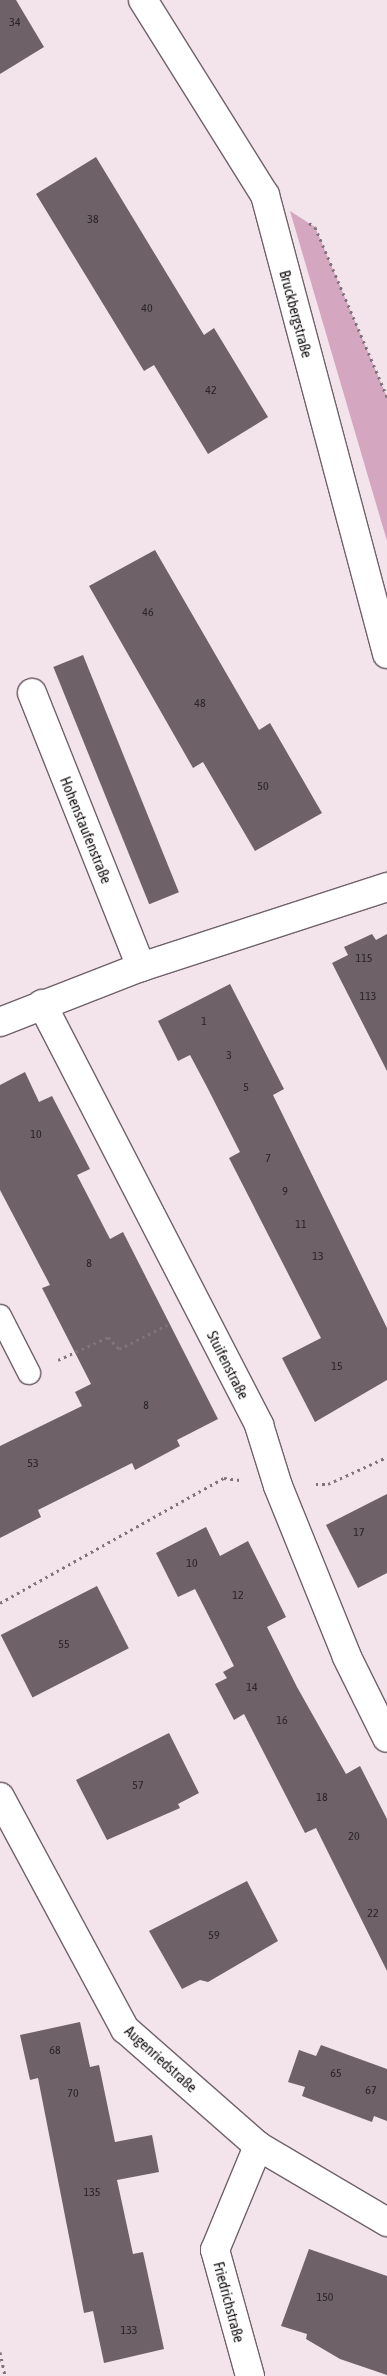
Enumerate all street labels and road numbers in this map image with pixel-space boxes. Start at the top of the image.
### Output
street label: Bruckbergstraße [276,268,316,360]
street label: Hohenstaufenstraße [56,774,116,886]
street label: Stuifenstraße [203,1328,253,1402]
street label: Augenriedstraße [121,2022,201,2096]
street label: Friedrichstraße [210,2260,248,2344]

